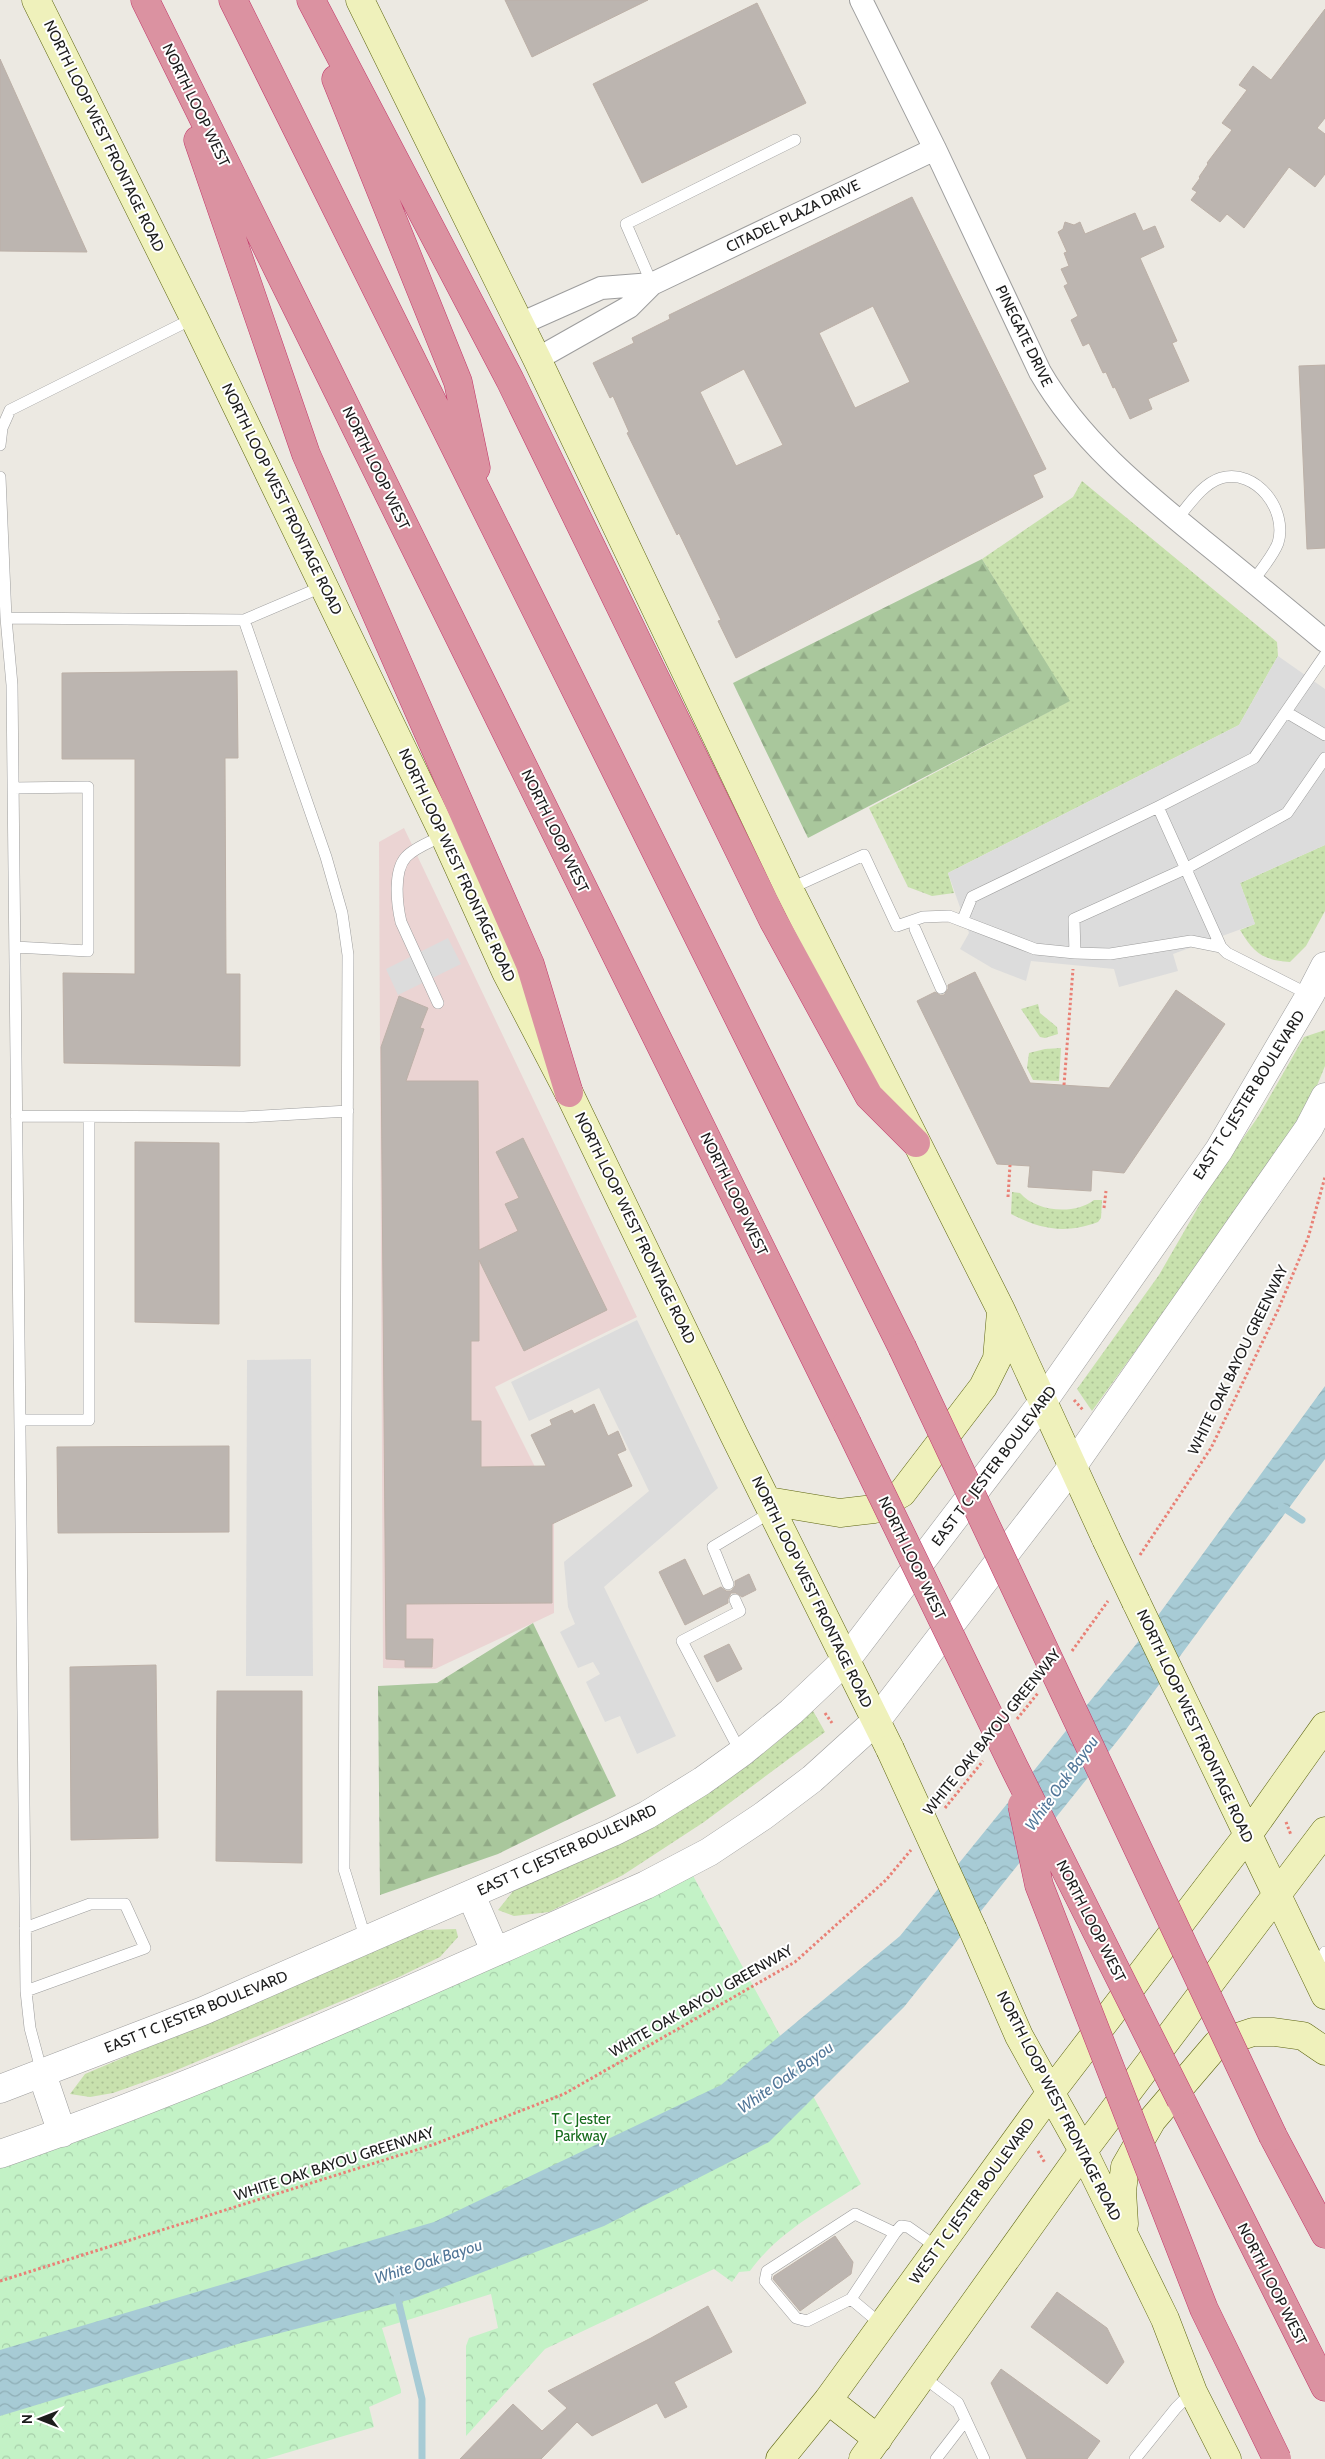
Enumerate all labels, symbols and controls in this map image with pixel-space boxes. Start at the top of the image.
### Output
street label: NORTH LOOP WEST FRONTAGE ROAD [40,17,168,255]
street label: NORTH LOOP WEST [158,41,234,169]
street label: CITADEL PLAZA DRIVE [723,176,863,256]
street label: PINEGATE DRIVE [992,282,1056,390]
street label: NORTH LOOP WEST FRONTAGE ROAD [218,380,346,618]
street label: NORTH LOOP WEST [338,404,414,532]
street label: NORTH LOOP WEST FRONTAGE ROAD [395,745,519,985]
street label: NORTH LOOP WEST [517,767,593,895]
street label: EAST T C JESTER BOULEVARD [1189,1007,1309,1183]
street label: NORTH LOOP WEST FRONTAGE ROAD [571,1109,699,1347]
street label: NORTH LOOP WEST [696,1130,772,1258]
street label: WHITE OAK BAYOU GREENWAY [1184,1262,1292,1458]
street label: EAST T C JESTER BOULEVARD [928,1382,1060,1550]
street label: NORTH LOOP WEST FRONTAGE ROAD [748,1473,876,1711]
street label: NORTH LOOP WEST [874,1494,950,1622]
street label: NORTH LOOP WEST FRONTAGE ROAD [1133,1606,1257,1846]
street label: WHITE OAK BAYOU GREENWAY [919,1645,1065,1819]
water label: White Oak Bayou [1021,1732,1102,1834]
street label: EAST T C JESTER BOULEVARD [474,1800,660,1900]
street label: NORTH LOOP WEST [1052,1857,1130,1985]
street label: WHITE OAK BAYOU GREENWAY [606,1941,796,2061]
street label: EAST T C JESTER BOULEVARD [102,1967,290,2057]
street label: NORTH LOOP WEST FRONTAGE ROAD [993,1988,1125,2224]
water label: White Oak Bayou [734,2037,837,2117]
park label: T C Jester Parkway [552,2110,611,2145]
street label: WEST T C JESTER BOULEVARD [906,2114,1038,2288]
street label: WHITE OAK BAYOU GREENWAY [232,2123,436,2205]
street label: NORTH LOOP WEST [1233,2220,1311,2348]
water label: White Oak Bayou [372,2235,484,2288]
north arrow [15,2394,65,2444]
text: N [18,2414,36,2424]

